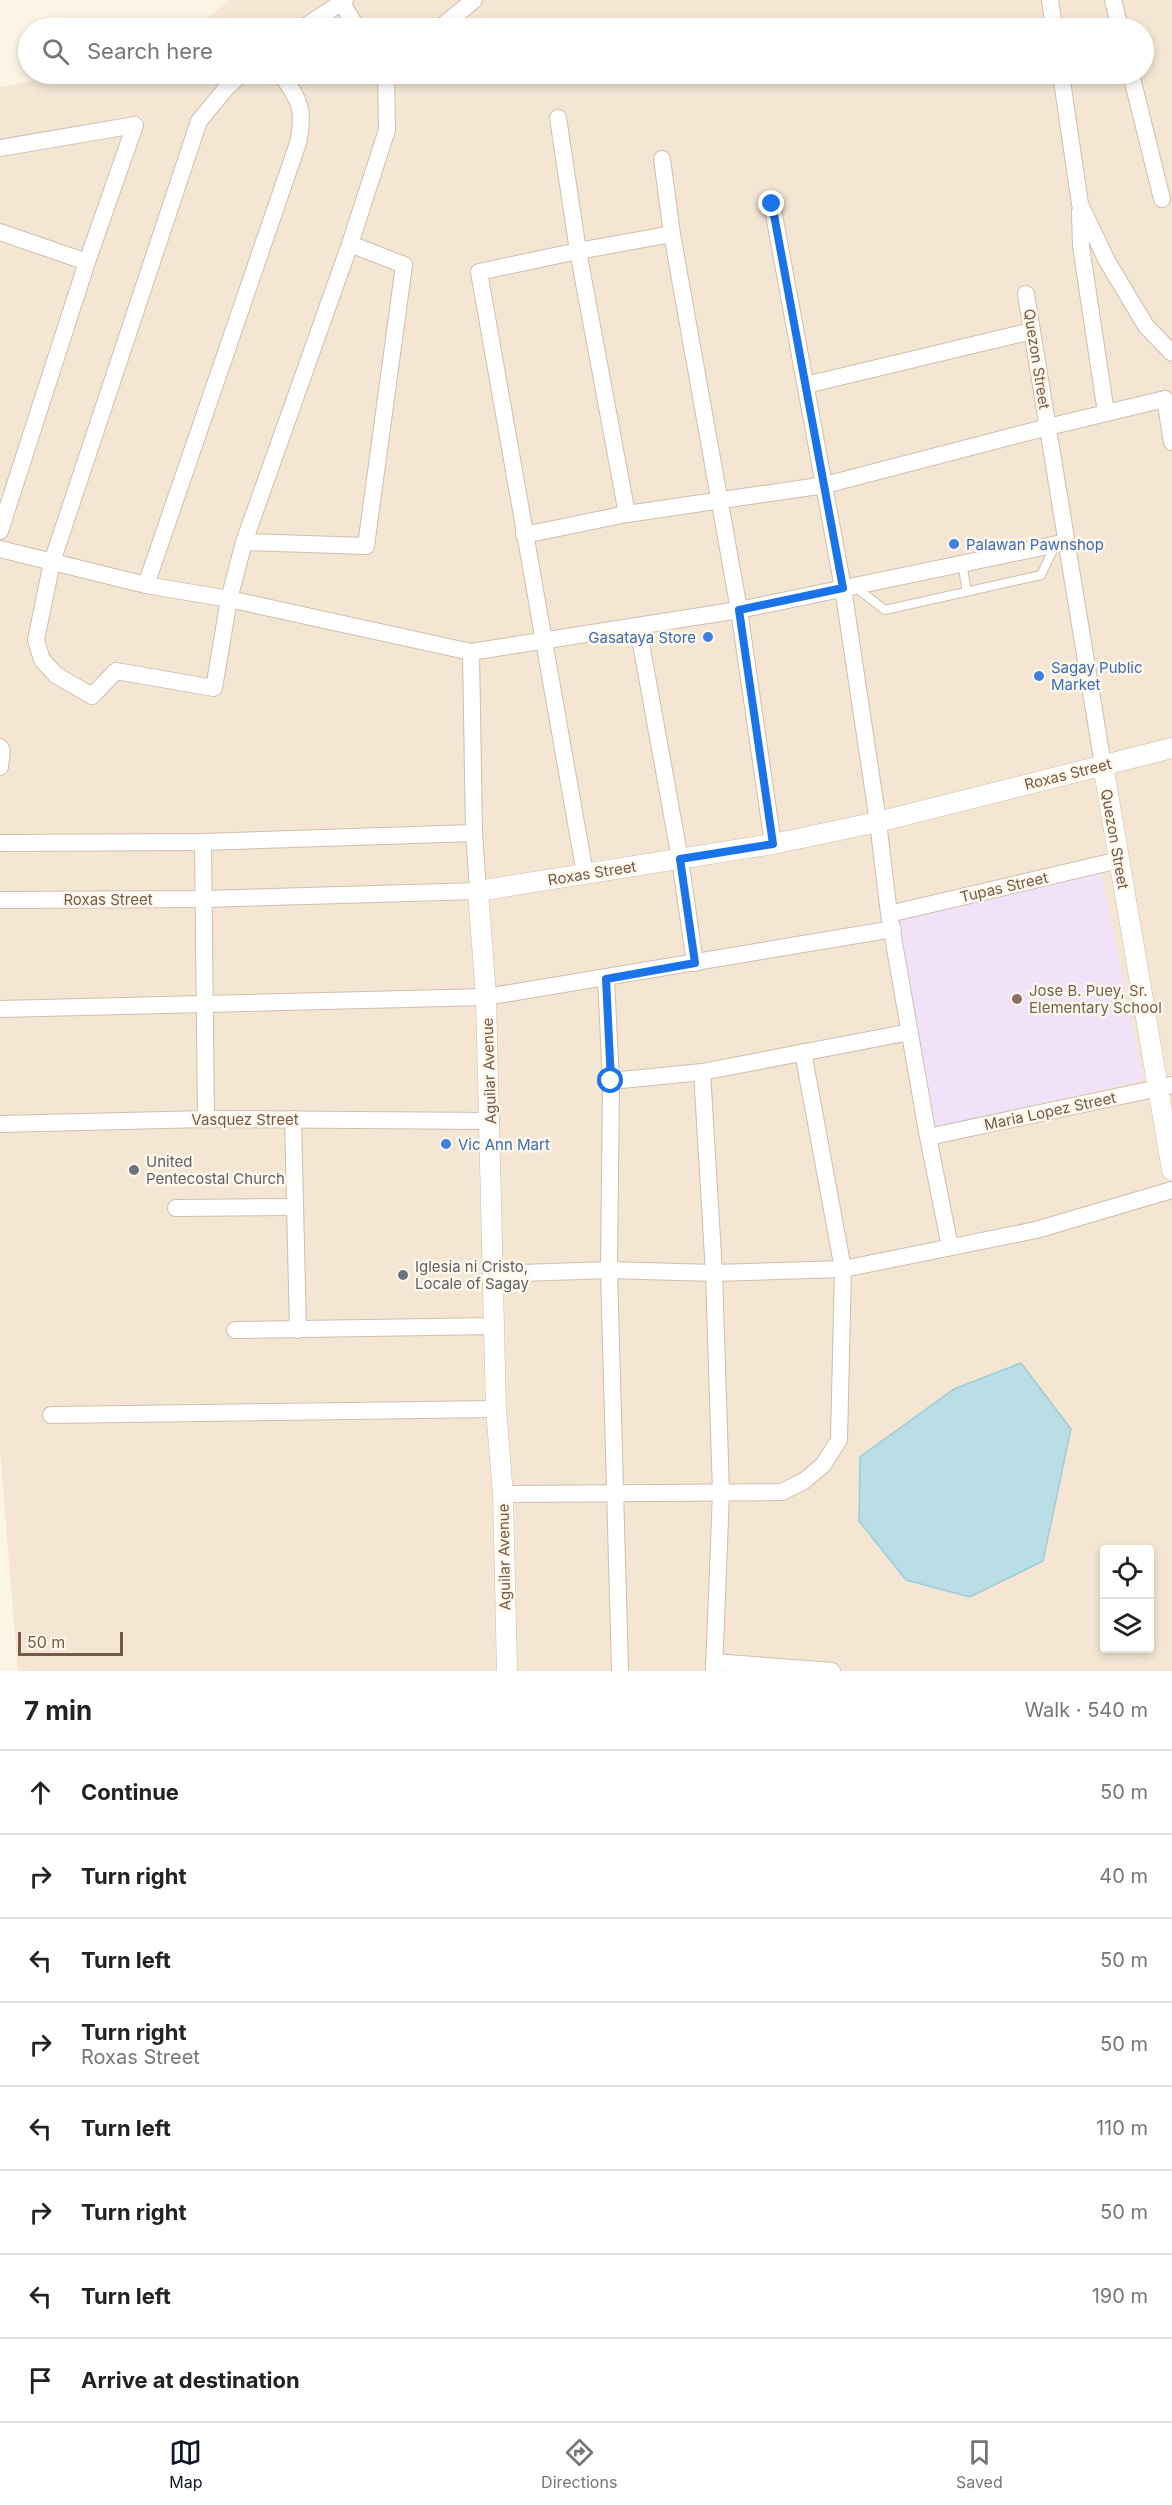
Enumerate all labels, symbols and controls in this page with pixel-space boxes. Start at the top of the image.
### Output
search box [18,18,1154,84]
icon: search [39,35,72,68]
text: Search here [87,38,213,64]
route end [758,190,784,216]
street label: Quezon Street [1020,307,1054,411]
place label: Palawan Pawnshop [966,535,1104,554]
marker: Palawan Pawnshop [947,537,961,551]
place label: Gasataya Store [588,628,696,647]
marker: Gasataya Store [701,630,715,644]
place label: Sagay Public Market [1051,658,1143,694]
marker: Sagay Public Market [1032,669,1046,683]
street label: Roxas Street [1022,754,1114,794]
street label: Quezon Street [1097,787,1133,891]
street label: Roxas Street [546,857,638,889]
street label: Tupas Street [958,868,1050,906]
street label: Roxas Street [63,890,153,909]
place label: Jose B. Puey, Sr. Elementary School [1029,981,1162,1017]
marker: Jose B. Puey, Sr. Elementary School [1010,992,1024,1006]
street label: Aguilar Avenue [478,1017,500,1125]
route start [597,1067,623,1093]
street label: Maria Lopez Street [982,1088,1118,1134]
street label: Vasquez Street [191,1110,299,1129]
place label: Vic Ann Mart [458,1135,550,1154]
marker: Vic Ann Mart [439,1137,453,1151]
place label: United Pentecostal Church [146,1152,285,1188]
marker: United Pentecostal Church [127,1163,141,1177]
place label: Iglesia ni Cristo, Locale of Sagay [415,1257,529,1293]
marker: Iglesia ni Cristo, Locale of Sagay [396,1268,410,1282]
street label: Aguilar Avenue [494,1504,514,1610]
map controls [1100,1545,1154,1653]
button: locate [1100,1545,1154,1599]
button: layers [1100,1599,1154,1653]
scale bar [18,1629,123,1656]
text: 50 m [27,1632,65,1652]
text: 7 min [24,1695,92,1726]
text: Walk · 540 m [1024,1698,1148,1722]
icon: ahead [24,1776,57,1809]
text: Continue [81,1779,179,1805]
text: 50 m [1100,1780,1148,1804]
icon: right [24,1860,57,1893]
text: Turn right [81,1863,187,1889]
text: 40 m [1099,1864,1148,1888]
icon: left [24,1944,57,1977]
text: Turn left [81,1947,171,1973]
text: 50 m [1100,1948,1148,1972]
text: Turn right [81,2019,187,2045]
icon: right [24,2028,57,2061]
text: 50 m [1100,2032,1148,2056]
text: Roxas Street [81,2045,200,2069]
icon: left [24,2112,57,2145]
text: Turn left [81,2115,171,2141]
text: 110 m [1096,2116,1148,2140]
icon: right [24,2196,57,2229]
text: Turn right [81,2199,187,2225]
text: 50 m [1100,2200,1148,2224]
icon: left [24,2280,57,2313]
text: Turn left [81,2283,171,2309]
text: 190 m [1092,2284,1148,2308]
icon: arrive [24,2364,57,2397]
text: Arrive at destination [81,2367,300,2393]
tab: Map [169,2436,203,2492]
tab: Directions [541,2436,617,2492]
tab: Saved [956,2436,1003,2492]

